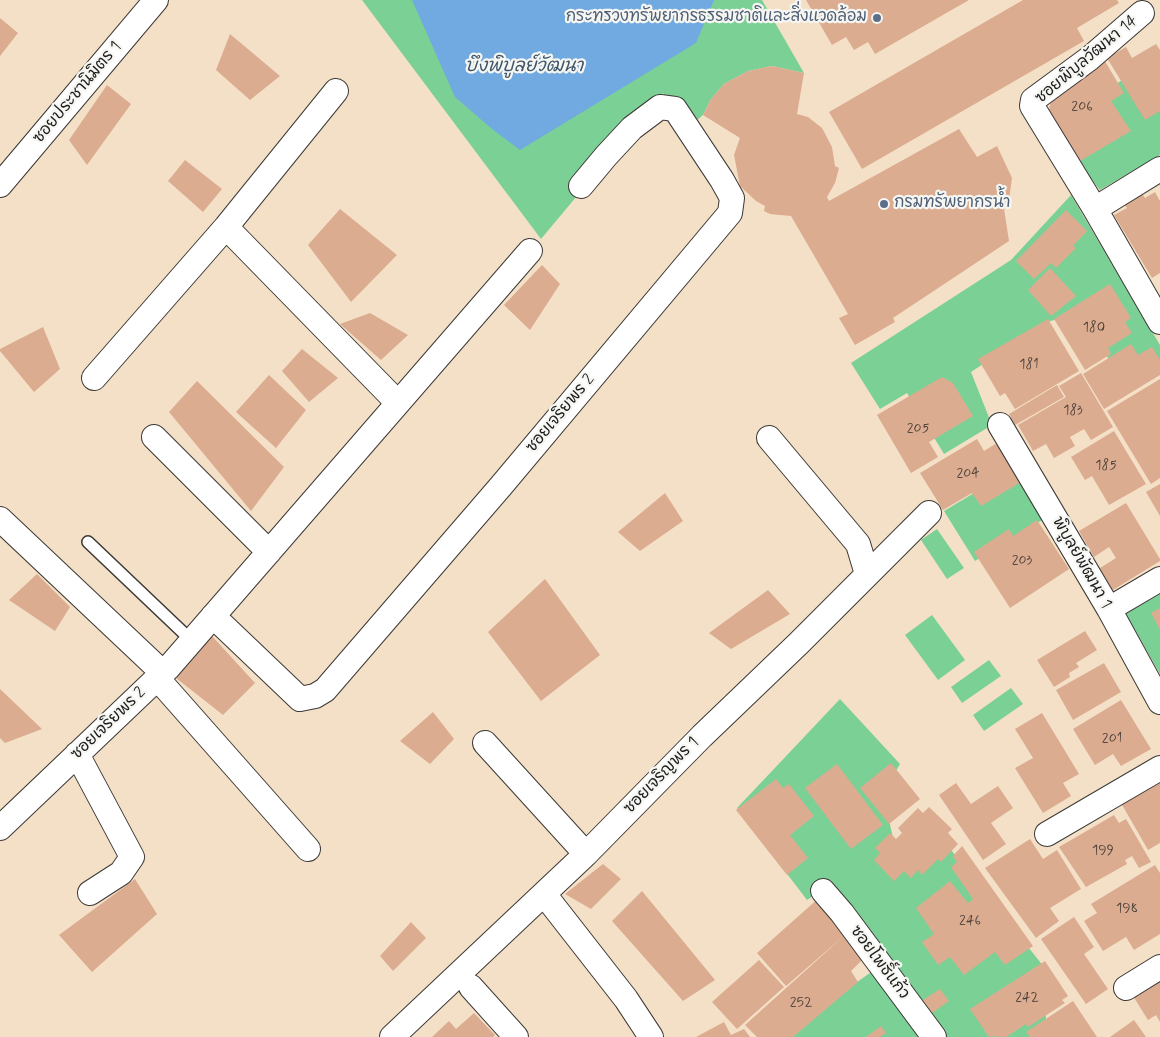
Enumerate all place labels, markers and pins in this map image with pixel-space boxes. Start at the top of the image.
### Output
place label: กระทรวงทรัพยากรธรรมชาติและสิ่งแวดล้อม [566,8,867,28]
marker: กระทรวงทรัพยากรธรรมชาติและสิ่งแวดล้อม [871,12,883,24]
place label: กรมทรัพยากรน้ำ [894,194,1010,214]
marker: กรมทรัพยากรน้ำ [878,198,890,210]

